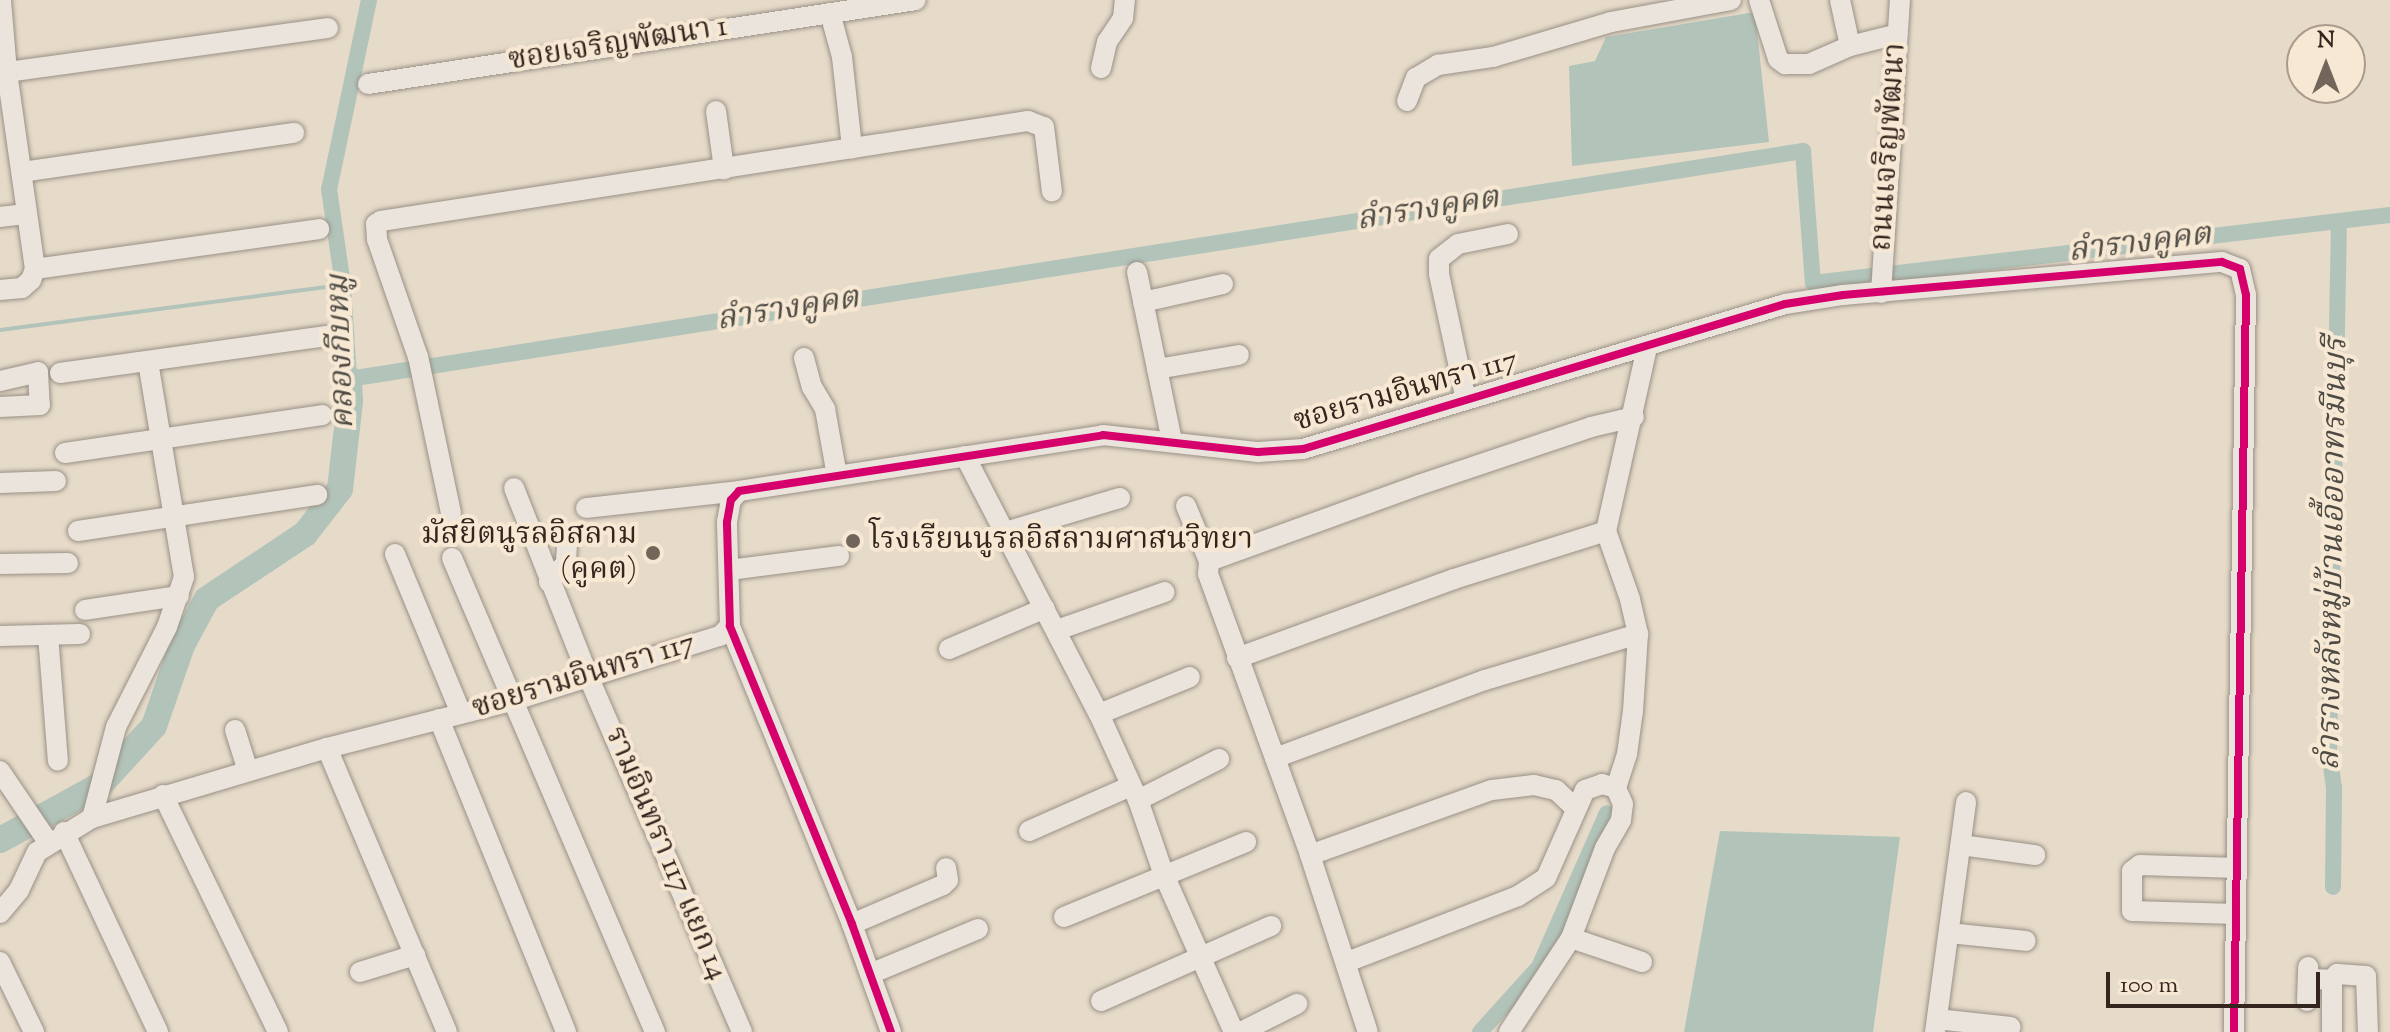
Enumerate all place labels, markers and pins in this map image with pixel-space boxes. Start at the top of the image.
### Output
place label: มัสยิตนูรลอิสลาม (คูคต) [421,518,637,588]
place label: โรงเรียนนูรลอิสลามศาสนวิทยา [869,523,1253,559]
marker: โรงเรียนนูรลอิสลามศาสนวิทยา [844,532,862,550]
marker: มัสยิตนูรลอิสลาม (คูคต) [644,544,662,562]

